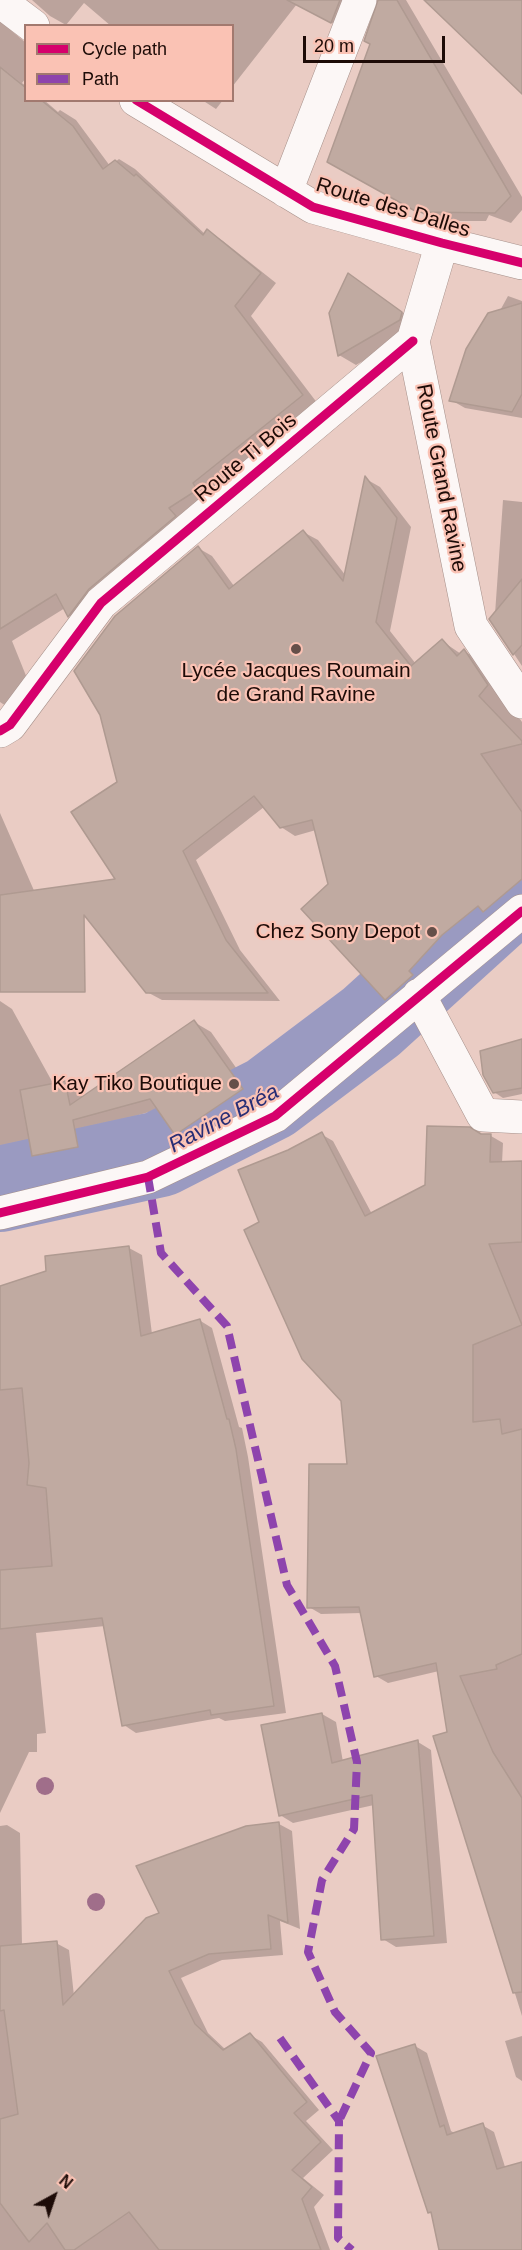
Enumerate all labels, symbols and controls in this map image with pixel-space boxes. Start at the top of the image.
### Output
legend [24,24,234,102]
scale bar [306,24,448,62]
text: 20 m [314,36,354,56]
text: Cycle path [82,39,167,59]
text: Path [82,69,119,89]
street label: Route des Dalles [313,173,473,243]
street label: Route Grand Ravine [410,382,472,574]
street label: Route Ti Bois [190,408,302,508]
marker: Lycée Jacques Roumain de Grand Ravine [289,642,303,656]
place label: Lycée Jacques Roumain de Grand Ravine [181,658,411,708]
place label: Chez Sony Depot [255,919,420,945]
marker: Chez Sony Depot [425,925,439,939]
place label: Kay Tiko Boutique [52,1071,222,1097]
marker: Kay Tiko Boutique [227,1077,241,1091]
water label: Ravine Bréa [164,1079,284,1159]
north arrow [24,2166,84,2226]
text: N [56,2172,76,2192]

